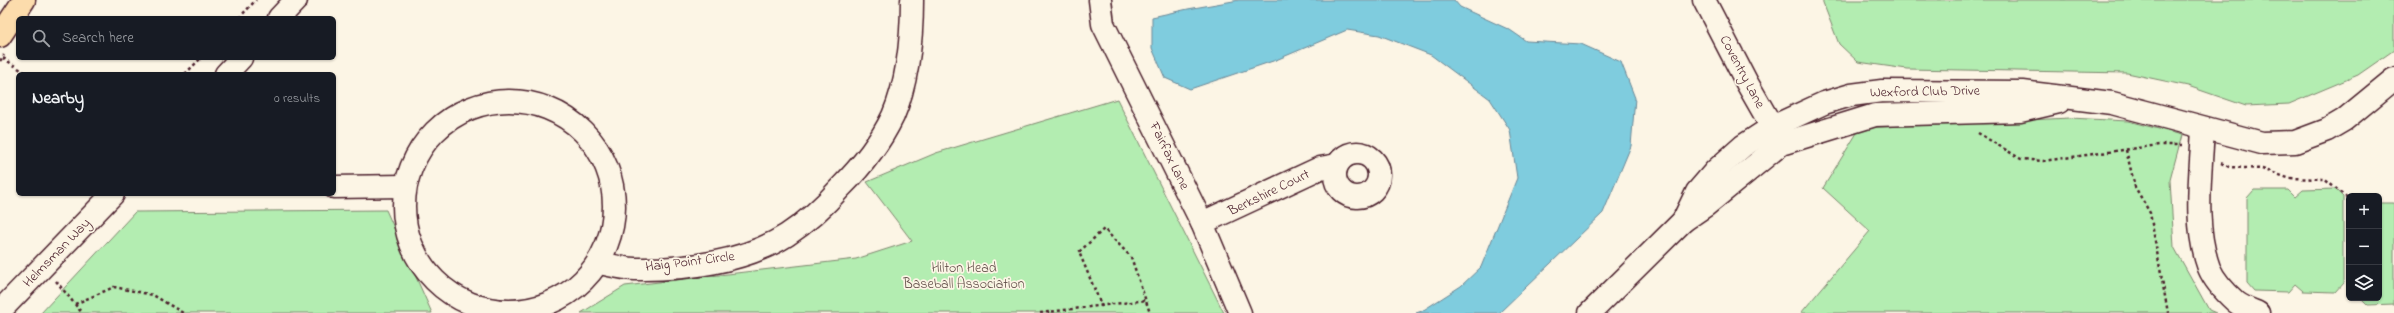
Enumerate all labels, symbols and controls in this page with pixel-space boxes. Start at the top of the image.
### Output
search box [16,16,336,60]
icon: search [30,27,52,49]
text: Search here [62,27,134,49]
street label: Coventry Lane [1713,32,1770,113]
street label: Wexford Club Drive [1870,81,1981,103]
text: Nearby [32,86,84,111]
text: 0 results [274,89,320,108]
street label: Fairfax Lane [1143,118,1195,194]
street label: Berkshire Court [1224,164,1314,222]
map controls [2346,193,2382,301]
button: + [2346,193,2382,229]
street label: Helmsman Way [18,213,97,293]
button: − [2346,229,2382,265]
street label: Haig Point Circle [644,246,737,279]
park label: Hilton Head Baseball Association [902,258,1025,295]
button: layers [2346,265,2382,301]

